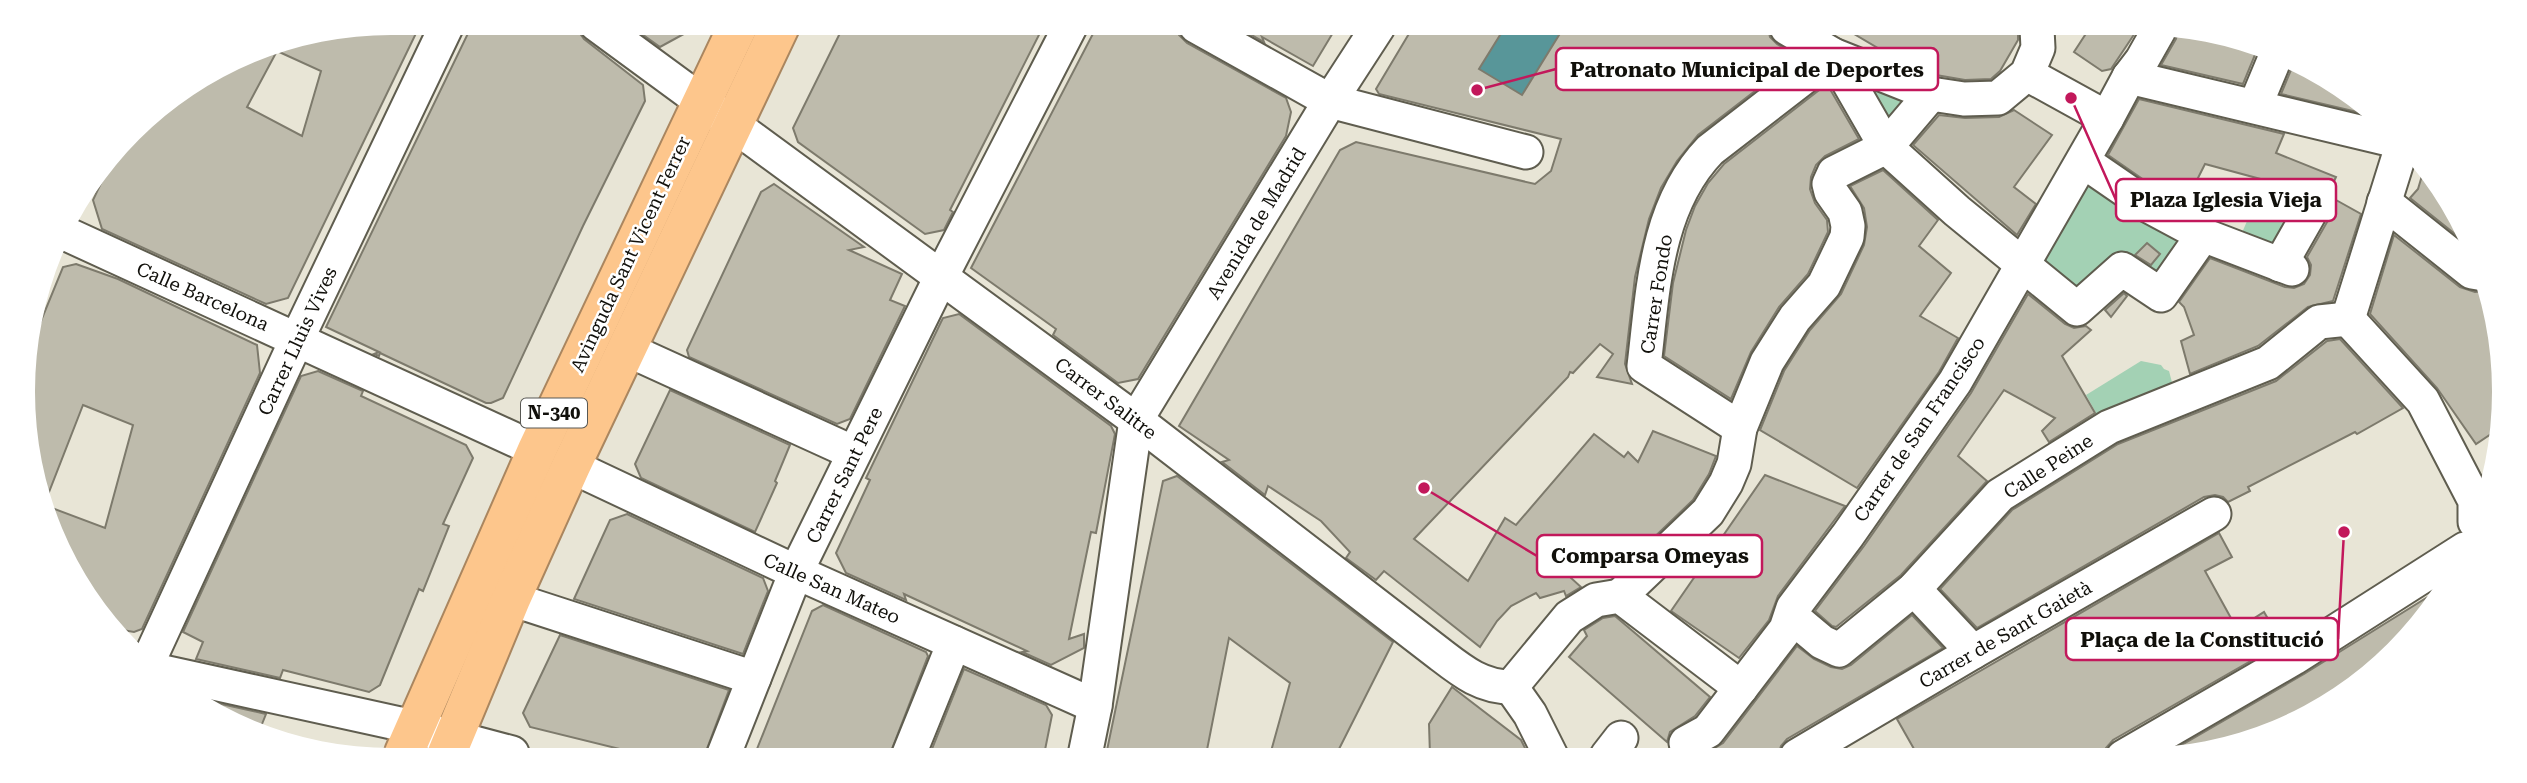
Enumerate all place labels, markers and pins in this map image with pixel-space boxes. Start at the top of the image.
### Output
callout: Patronato Municipal de Deportes [1556,48,1938,90]
callout: Plaza Iglesia Vieja [2116,179,2336,221]
callout: Comparsa Omeyas [1537,535,1762,577]
callout: Plaça de la Constitució [2066,618,2338,660]

